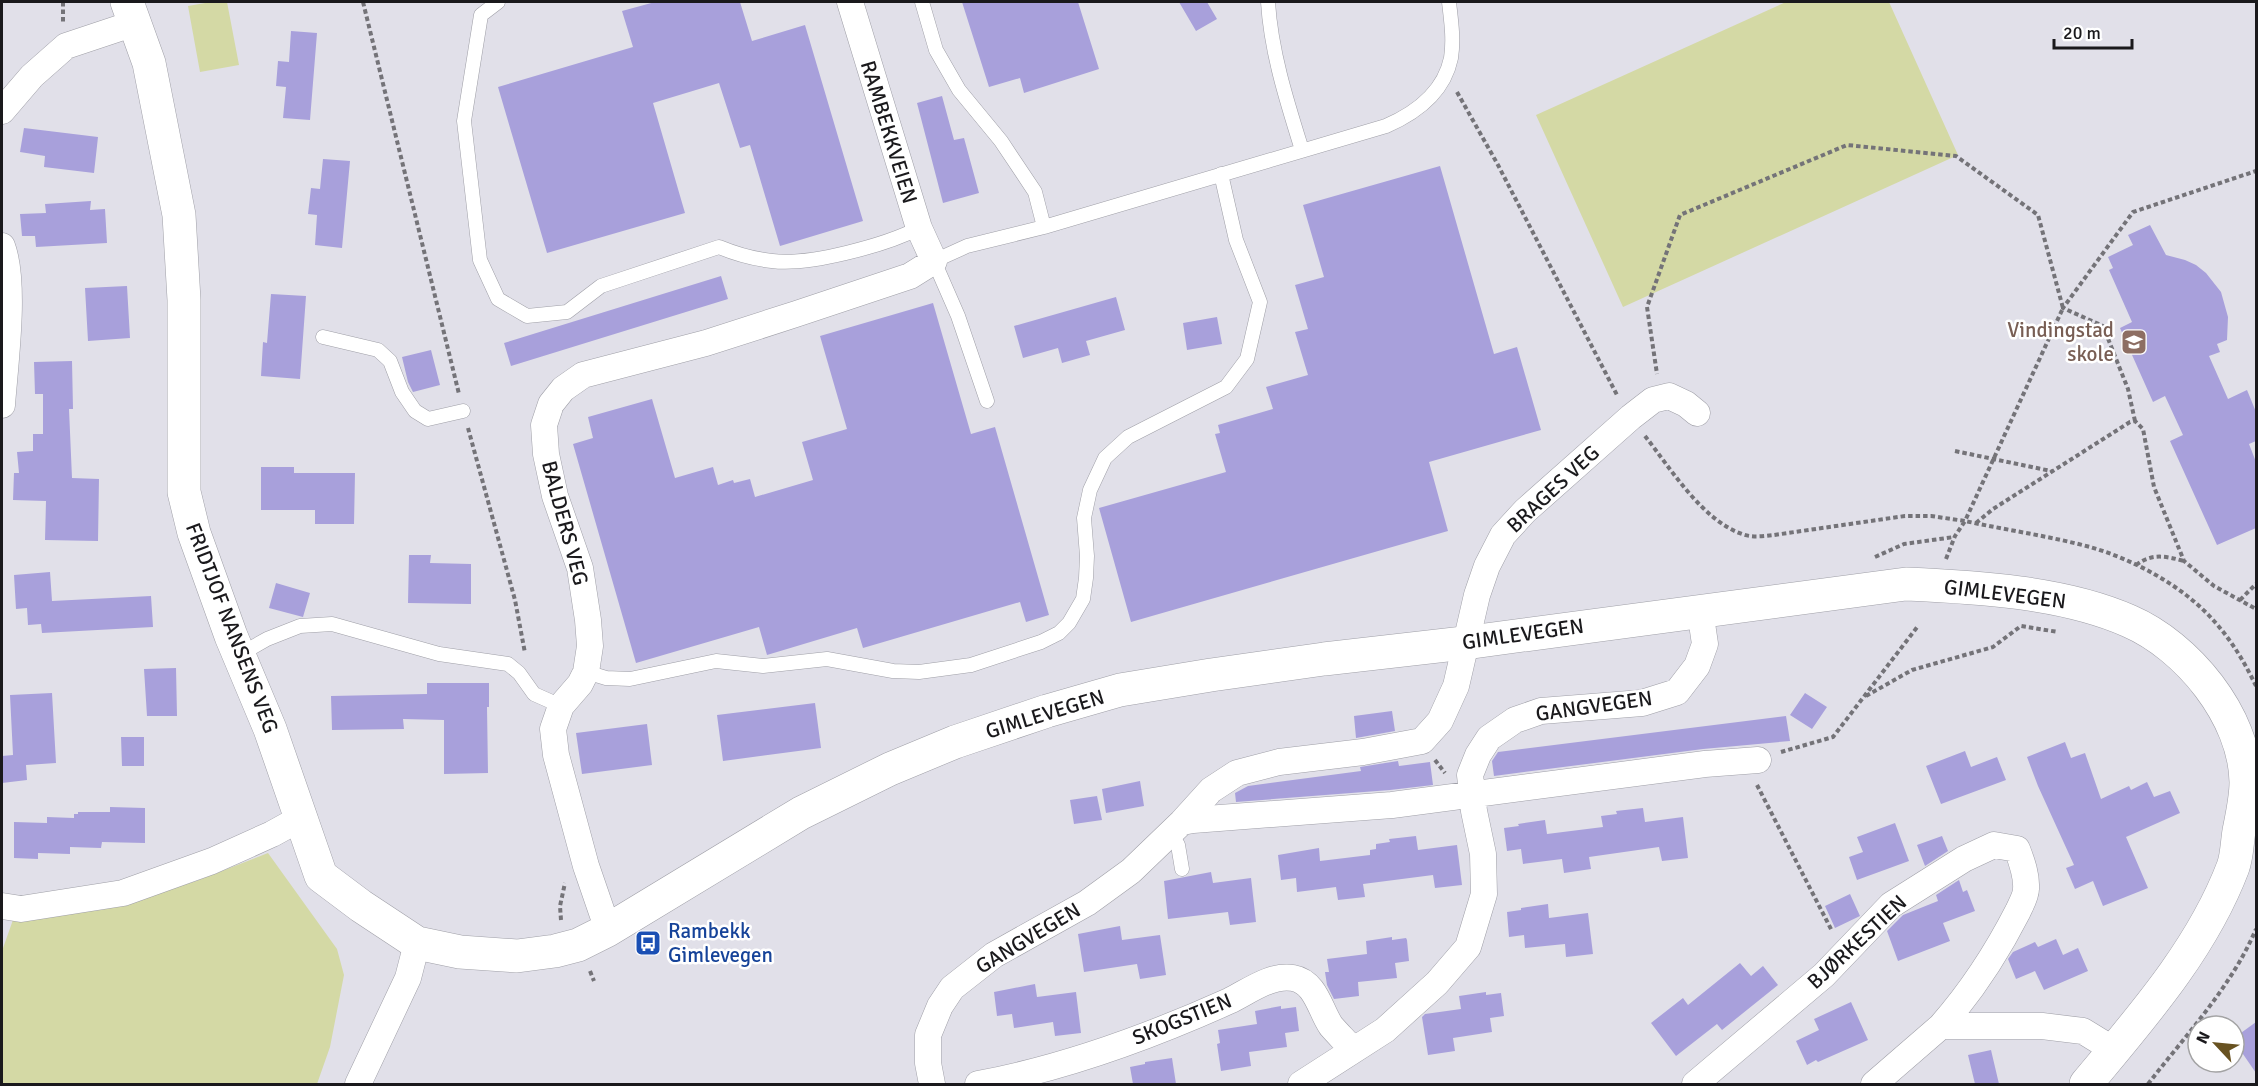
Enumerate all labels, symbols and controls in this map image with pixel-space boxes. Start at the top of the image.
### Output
scale bar [2054,12,2132,50]
text: 20 m [2063,22,2101,44]
street label: RAMBEKKVEIEN [855,57,923,207]
place label: Vindingstad skole [2007,317,2114,367]
school or university icon: Vindingstad skole [2119,327,2149,357]
street label: BRAGES VEG [1501,440,1605,538]
street label: BALDERS VEG [536,458,594,588]
street label: FRIDTJOF NANSENS VEG [180,519,284,737]
street label: GIMLEVEGEN [1943,574,2067,614]
street label: GIMLEVEGEN [1460,613,1586,655]
street label: GIMLEVEGEN [983,684,1107,744]
street label: GANGVEGEN [1534,685,1654,727]
street label: BJØRKESTIEN [1802,889,1912,995]
street label: GANGVEGEN [971,897,1085,979]
place label: Rambekk Gimlevegen [668,918,773,968]
bus stop icon: Rambekk Gimlevegen [633,928,663,958]
street label: SKOGSTIEN [1128,987,1236,1051]
north arrow [2186,1014,2246,1074]
text: N [2192,1028,2215,1047]

